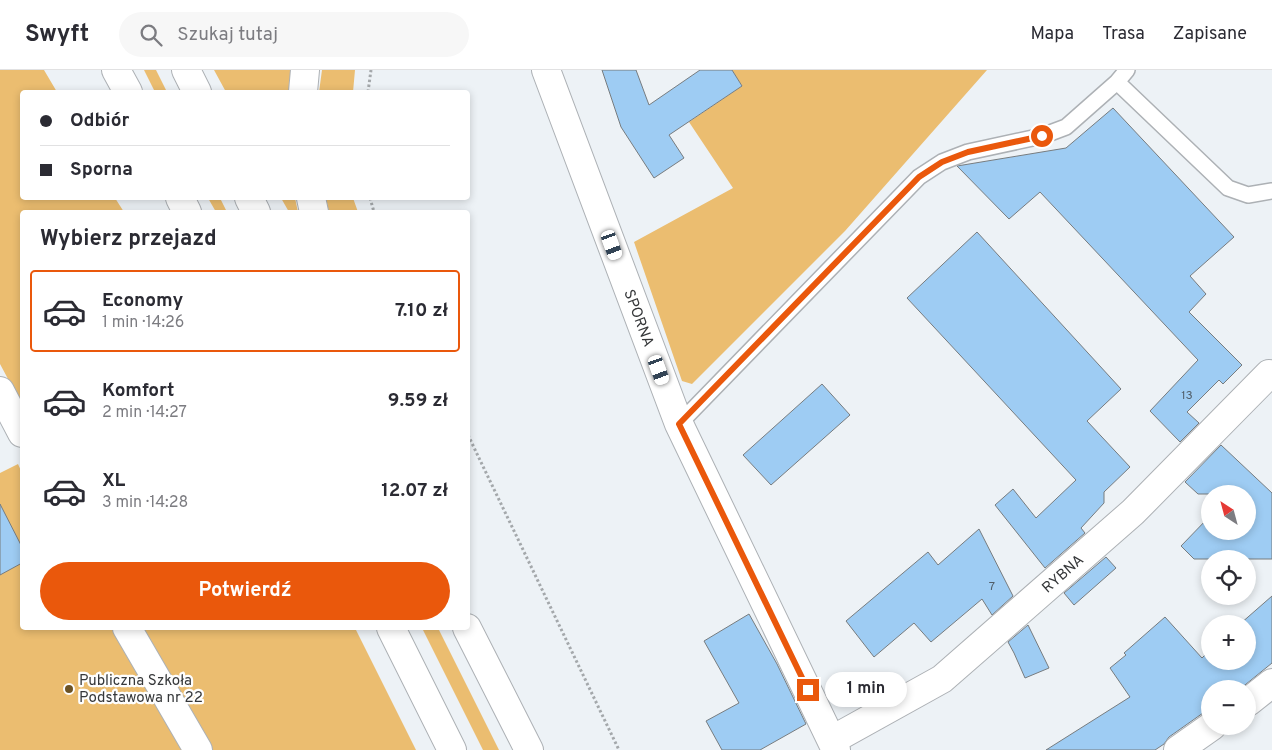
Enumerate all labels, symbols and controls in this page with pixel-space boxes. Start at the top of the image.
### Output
search box [119,12,469,57]
text: Swyft [25,20,89,50]
icon: search [137,21,165,49]
text: Szukaj tutaj [177,23,278,47]
text: Mapa [1031,23,1074,46]
text: Trasa [1102,23,1145,46]
text: Zapisane [1173,23,1247,46]
text: Odbiór [70,109,129,133]
route start [1031,125,1053,147]
text: Sporna [70,158,133,182]
text: Wybierz przejazd [40,226,217,253]
car [599,228,624,262]
street label: SPORNA [618,287,657,350]
icon: car [42,289,87,334]
text: Economy [102,289,183,313]
text: 7.10 zł [395,299,448,323]
text: 1 min · 14:26 [102,313,184,333]
car [646,353,671,387]
icon: car [42,379,87,424]
text: Komfort [102,379,174,403]
house number: 13 [1181,388,1193,404]
text: 9.59 zł [388,389,448,413]
text: 2 min · 14:27 [102,403,187,423]
icon: car [42,469,87,514]
text: XL [102,469,125,493]
text: 12.07 zł [381,479,448,503]
north arrow [1201,485,1256,540]
map controls [1201,485,1256,735]
text: 3 min · 14:28 [102,493,188,513]
button: locate [1201,550,1256,605]
street label: RYBNA [1039,551,1088,598]
button: Potwierdź [40,562,450,620]
house number: 7 [989,579,995,595]
button: + [1201,615,1256,670]
place label: Publiczna Szkoła Podstawowa nr 22 [79,672,203,708]
callout: 1 min [826,672,908,708]
route end [797,679,819,701]
text: 1 min [847,679,885,699]
button: − [1201,680,1256,735]
marker: Publiczna Szkoła Podstawowa nr 22 [63,683,75,695]

